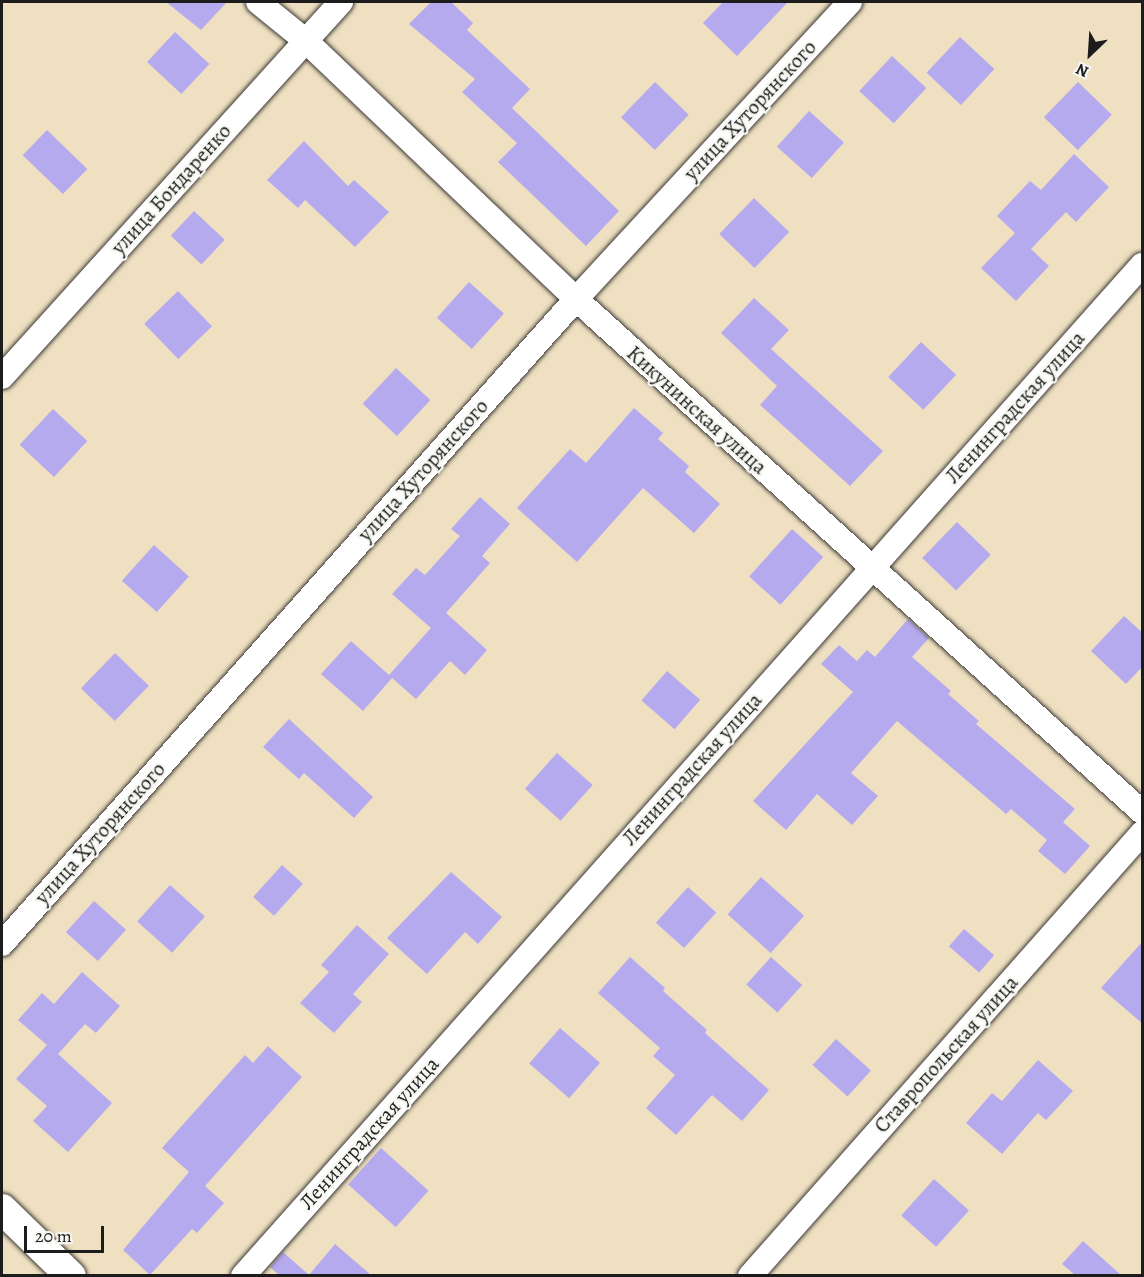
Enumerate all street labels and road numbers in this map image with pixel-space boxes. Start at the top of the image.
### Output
street label: улица Хуторянского [678,35,822,185]
street label: улица Бондаренко [106,118,236,260]
street label: Ленинградская улица [940,326,1090,488]
street label: Кикунинская улица [622,340,772,480]
street label: улица Хуторянского [352,394,494,546]
street label: Ленинградская улица [617,688,767,850]
street label: улица Хуторянского [29,757,171,909]
street label: Ставропольская улица [869,970,1023,1138]
street label: Ленинградская улица [294,1052,444,1214]

